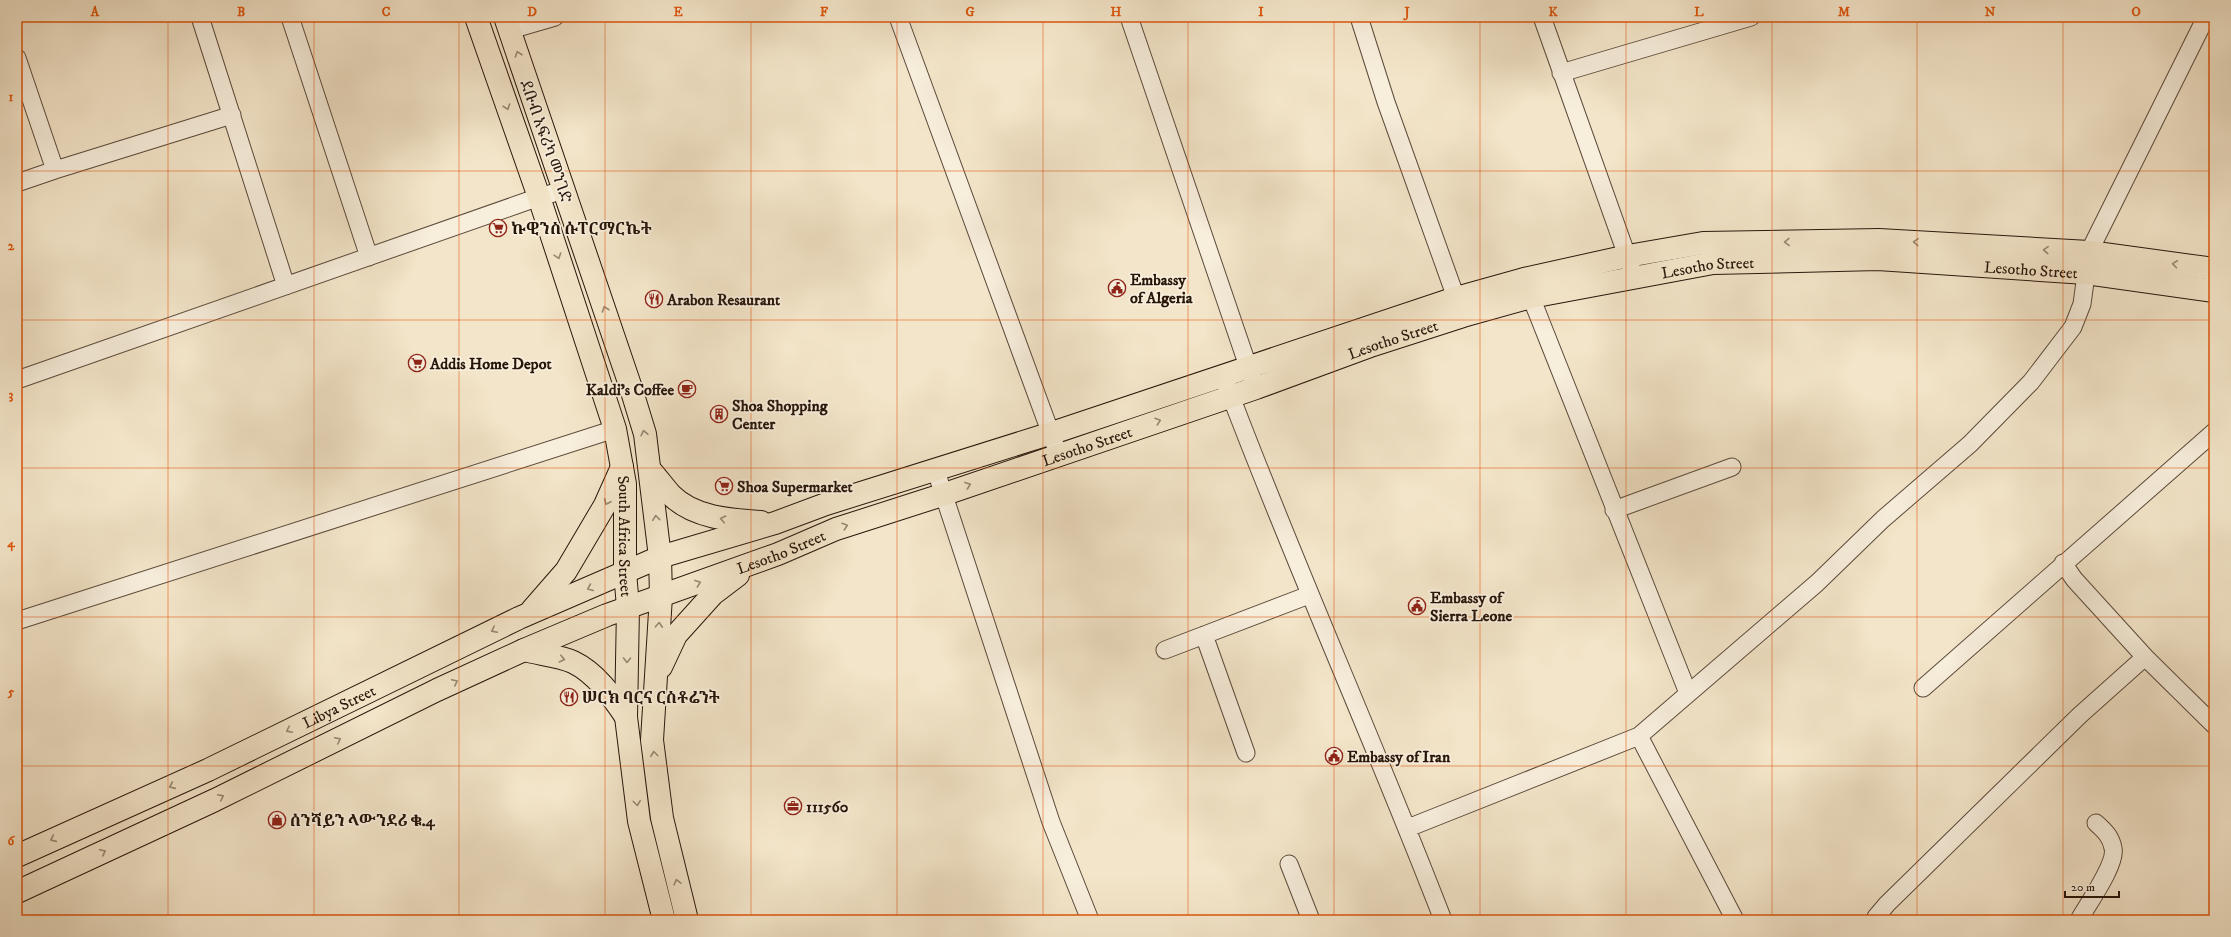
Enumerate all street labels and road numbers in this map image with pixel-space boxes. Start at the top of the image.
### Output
street label: ደቡብ አፍሪካ መንገድ [516,77,577,206]
street label: Lesotho Street [1660,253,1755,283]
street label: Lesotho Street [1983,257,2078,283]
street label: Lesotho Street [1345,316,1441,364]
street label: Lesotho Street [1040,422,1135,471]
street label: South Africa Street [613,474,636,598]
street label: Lesotho Street [734,526,829,579]
street label: Libya Street [299,681,379,733]

